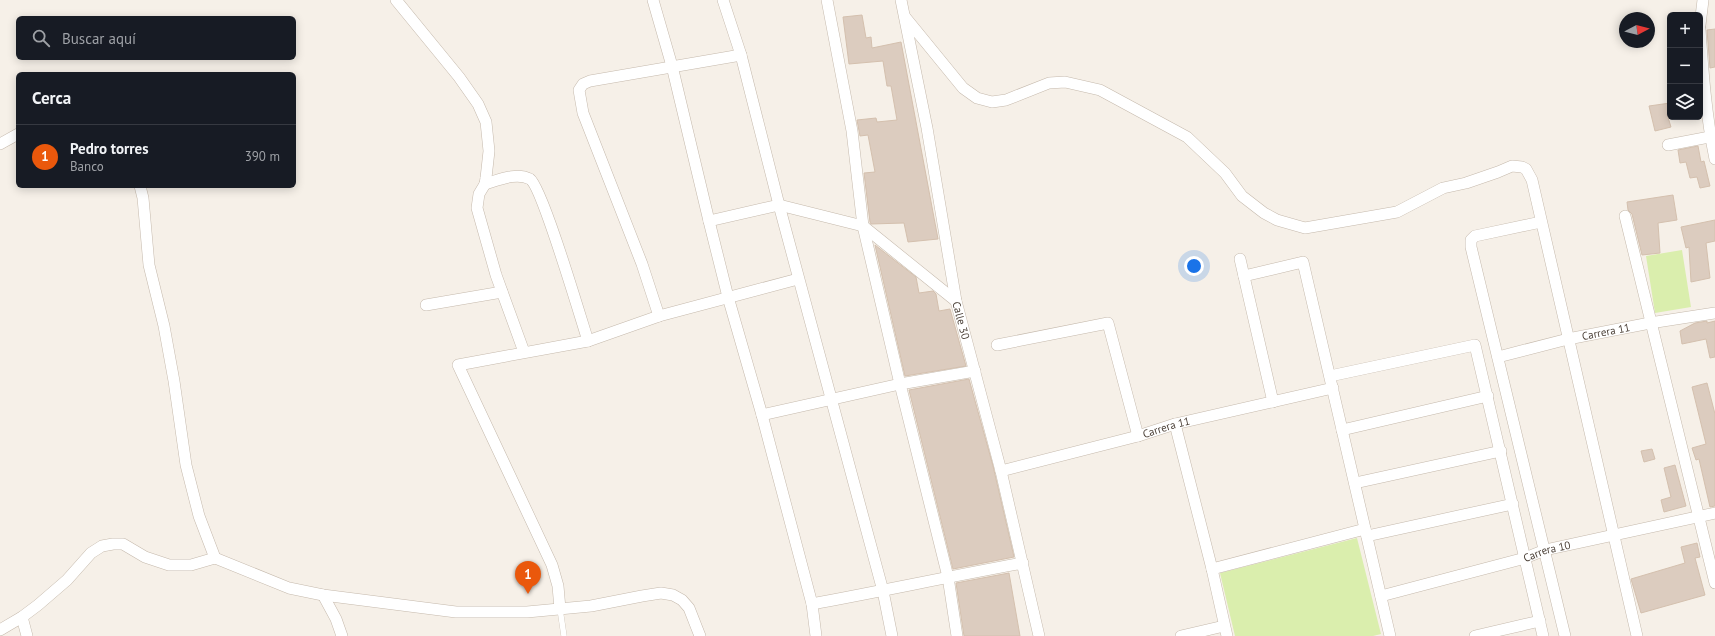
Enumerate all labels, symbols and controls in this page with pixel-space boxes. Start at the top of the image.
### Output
north arrow [1619,12,1655,48]
map controls [1667,12,1703,120]
button: + [1667,12,1703,48]
search box [16,16,296,60]
icon: search [30,27,52,49]
text: Buscar aquí [62,29,136,48]
button: − [1667,48,1703,84]
button: layers [1667,84,1703,120]
text: Cerca [32,87,71,109]
text: Pedro torres [70,139,149,158]
text: 1 [41,148,49,165]
text: 390 m [245,148,280,165]
text: Banco [70,158,104,175]
your location [1184,256,1204,276]
street label: Calle 30 [949,300,973,341]
street label: Carrera 11 [1581,320,1631,343]
street label: Carrera 11 [1141,414,1191,441]
street label: Carrera 10 [1521,538,1572,565]
pin: 1 [515,561,541,594]

